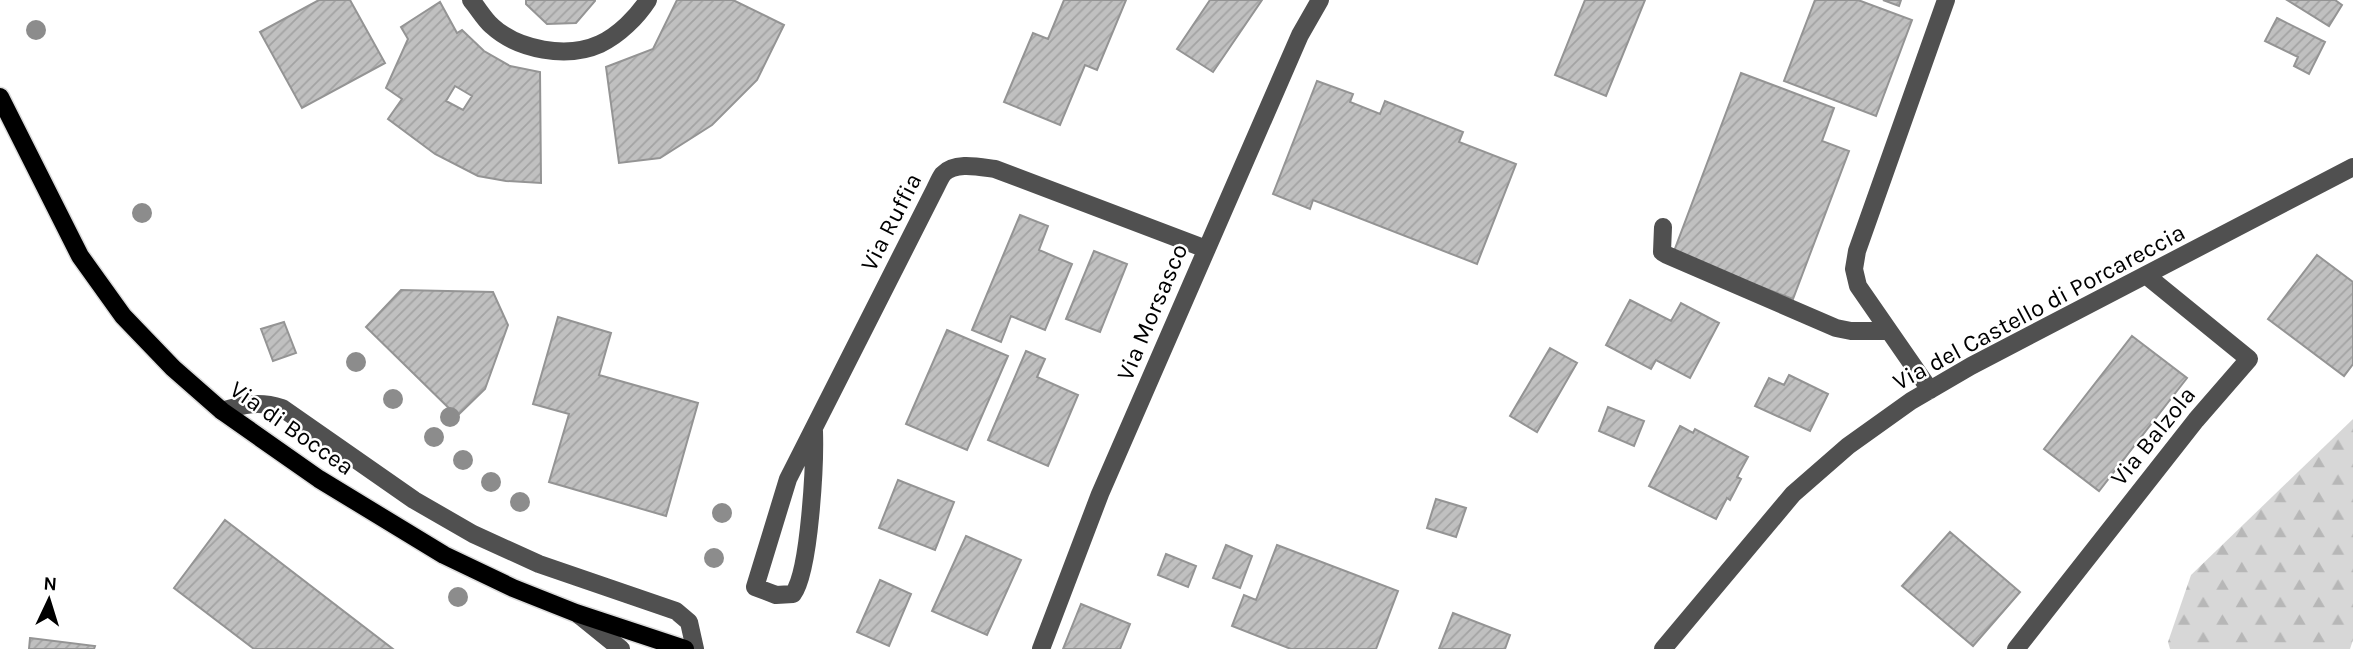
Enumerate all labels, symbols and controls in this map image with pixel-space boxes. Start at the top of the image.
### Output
street label: Via Ruffia [855,169,927,275]
street label: Via del Castello di Porcareccia [1888,218,2190,396]
street label: Via Morsasco [1111,240,1193,384]
street label: Via di Boccea [225,375,359,481]
street label: Via Balzola [2105,381,2201,491]
north arrow [14,565,84,635]
text: N [43,573,58,595]

